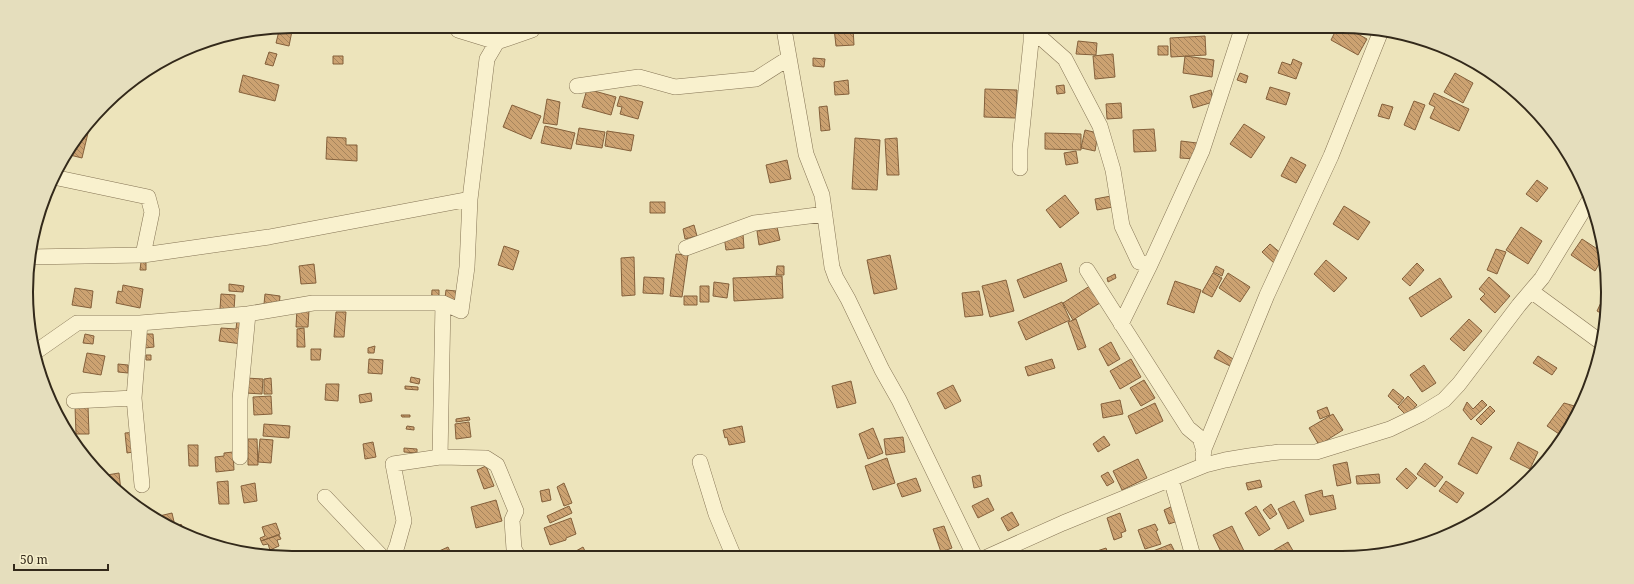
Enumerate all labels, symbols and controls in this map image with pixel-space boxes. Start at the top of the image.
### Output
scale bar [14,546,108,572]
text: 50 m [20,551,48,568]

